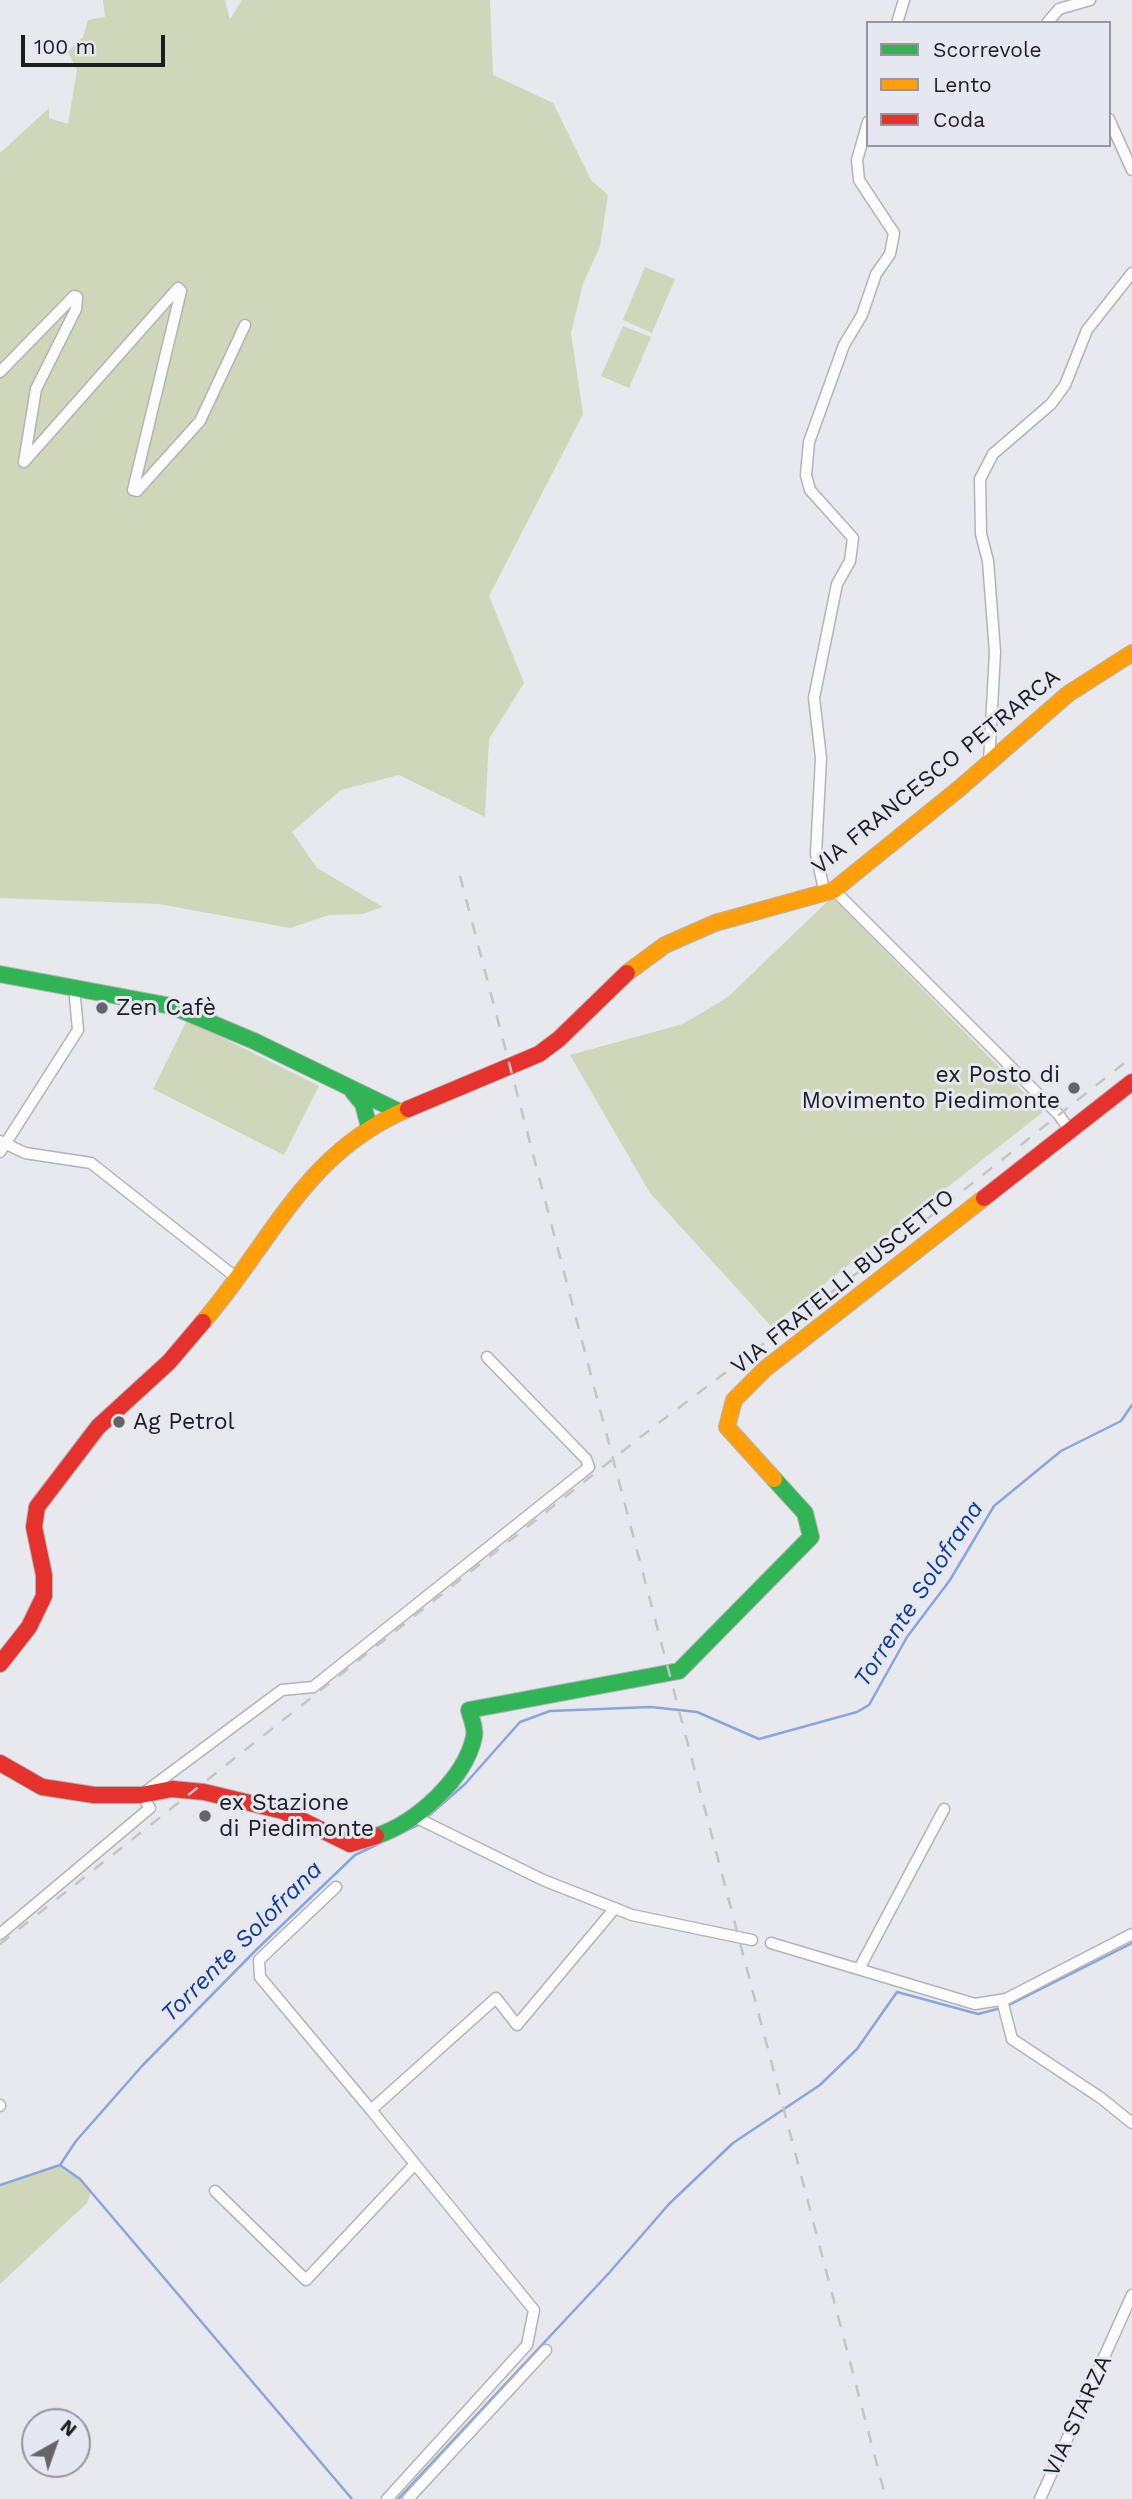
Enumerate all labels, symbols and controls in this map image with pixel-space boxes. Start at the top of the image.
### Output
scale bar [24,21,168,65]
legend [866,21,1111,147]
text: 100 m [34,34,96,59]
text: Scorrevole [933,37,1042,62]
text: Lento [933,72,992,97]
text: Coda [933,107,985,132]
street label: VIA FRANCESCO PETRARCA [806,663,1066,881]
place label: Zen Cafè [116,994,216,1022]
marker: Zen Cafè [94,1000,110,1016]
place label: ex Posto di Movimento Piedimonte [801,1061,1060,1115]
marker: ex Posto di Movimento Piedimonte [1066,1080,1082,1096]
street label: VIA FRATELLI BUSCETTO [726,1184,960,1380]
place label: Ag Petrol [133,1408,234,1436]
marker: Ag Petrol [111,1414,127,1430]
water label: Torrente Solofrana [848,1496,990,1692]
place label: ex Stazione di Piedimonte [219,1789,374,1843]
marker: ex Stazione di Piedimonte [197,1808,213,1824]
water label: Torrente Solofrana [155,1855,329,2029]
street label: VIA STARZA [1038,2351,1118,2481]
north arrow [21,2408,91,2478]
text: N [56,2415,81,2441]

